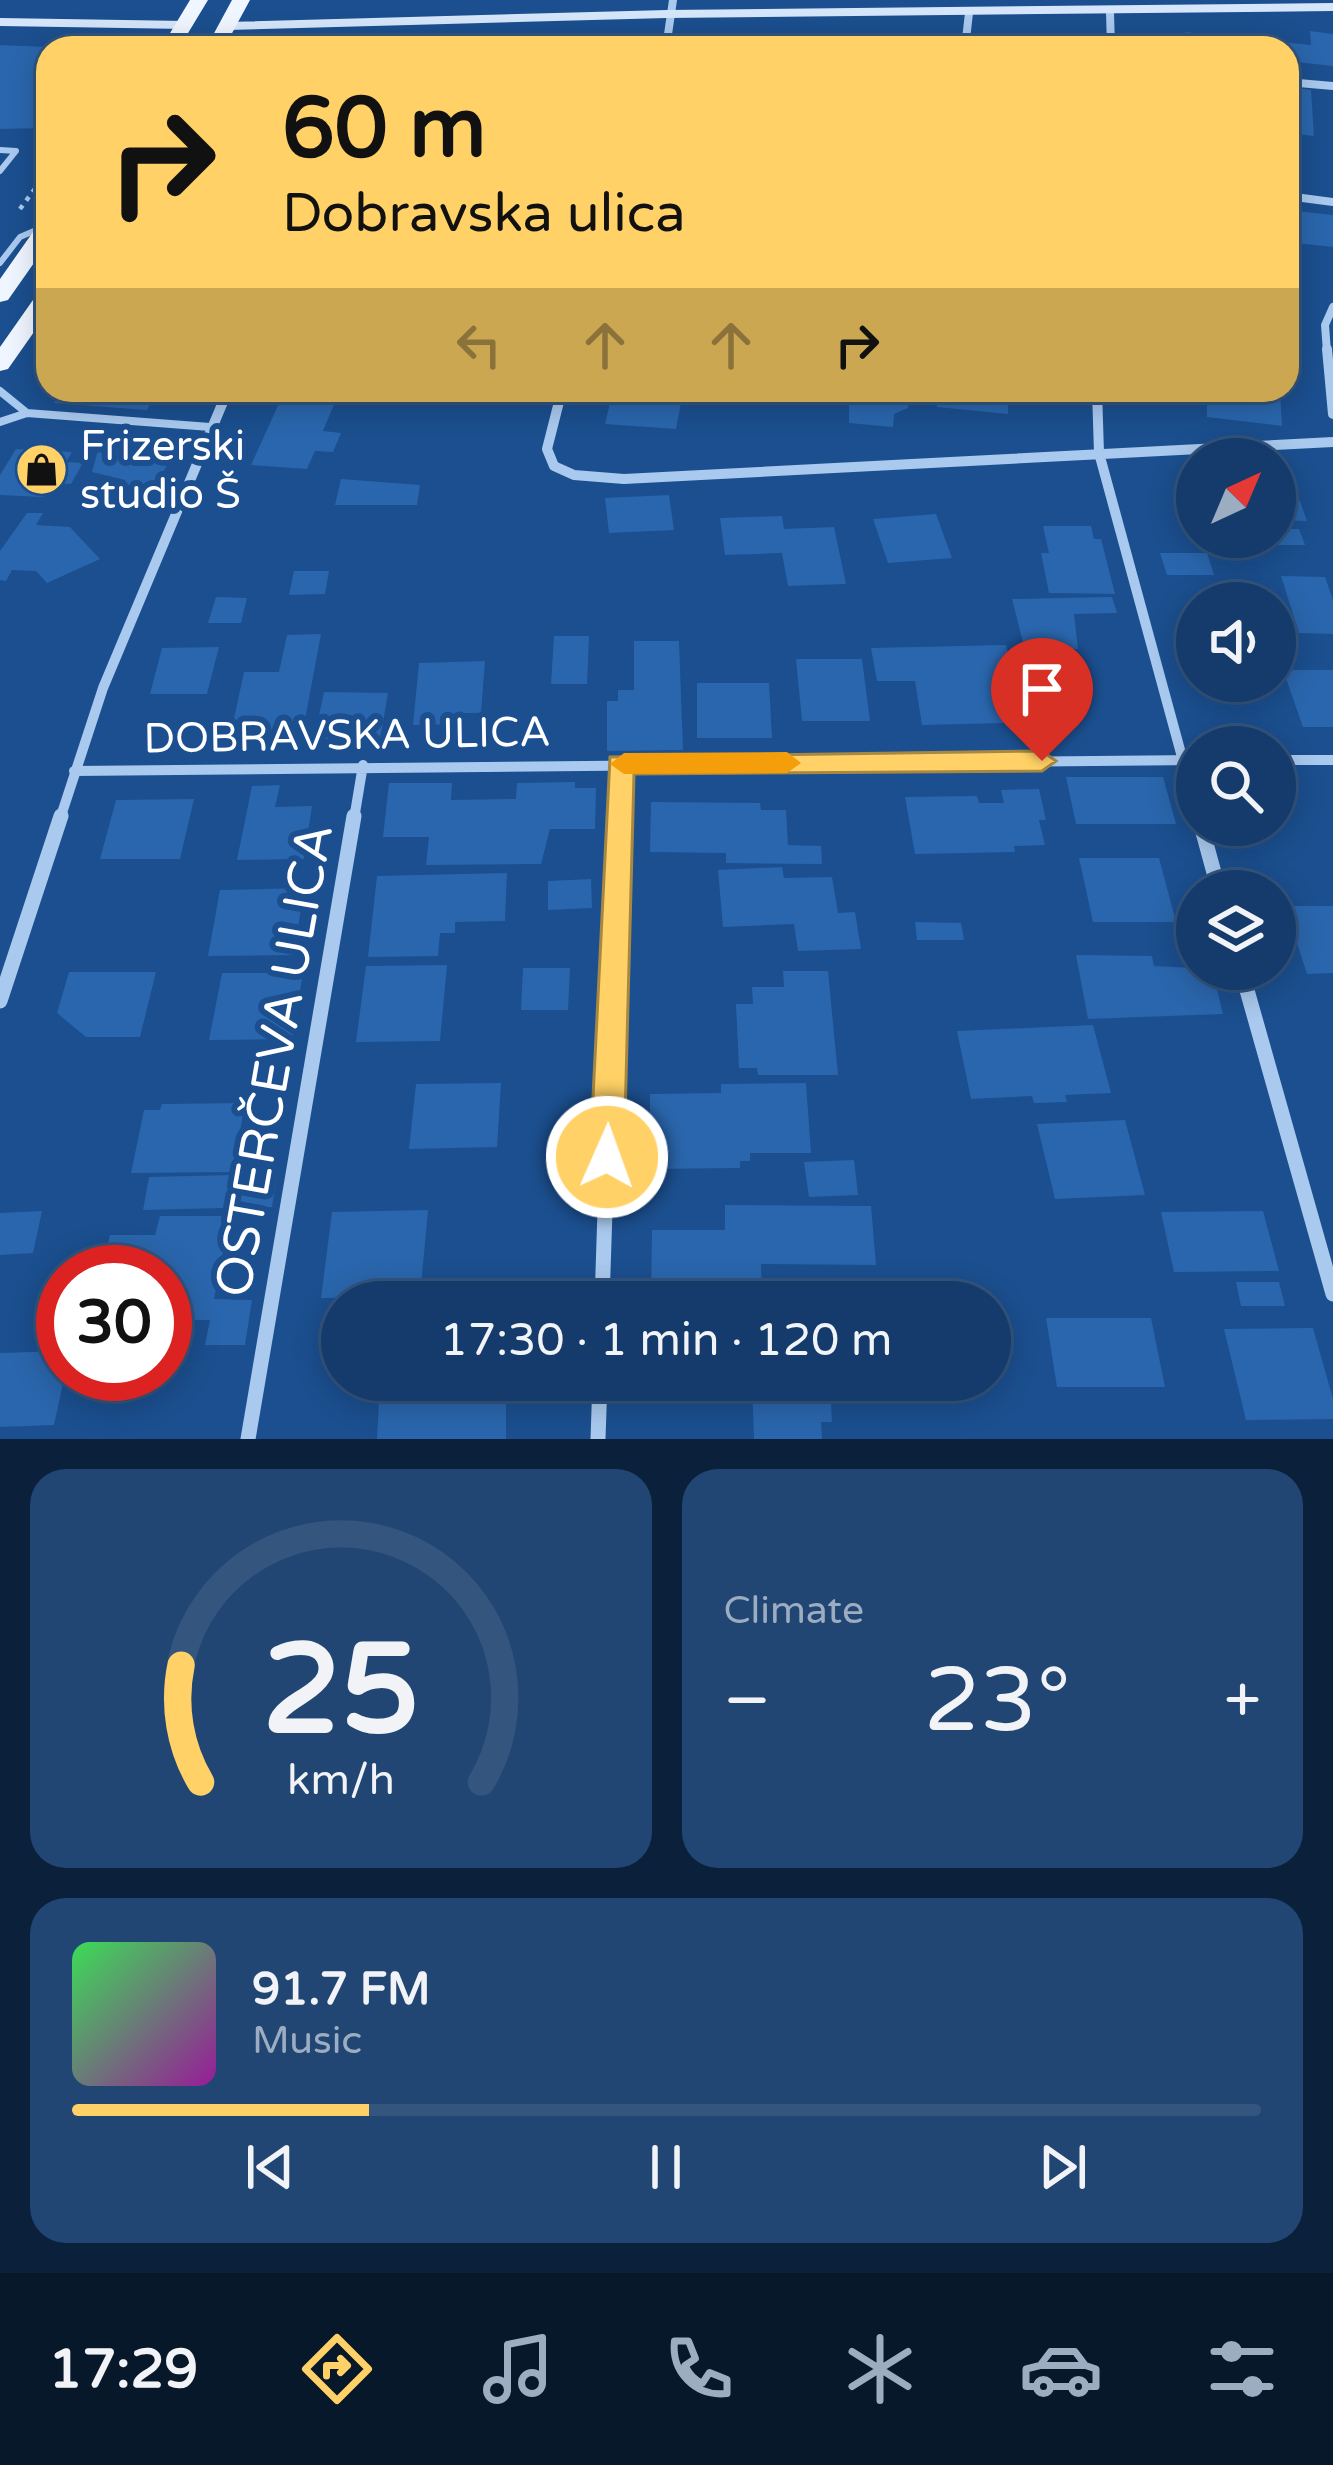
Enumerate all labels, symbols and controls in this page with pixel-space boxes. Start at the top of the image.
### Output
text: 60 m [282,79,486,180]
icon: right [84,84,240,240]
text: Dobravska ulica [282,181,686,246]
icon: left [446,312,512,378]
icon: ahead [572,312,638,378]
icon: ahead [698,312,764,378]
icon: right [824,312,890,378]
place label: Frizerski studio Š [80,421,245,520]
north arrow [1176,438,1296,558]
map controls [1176,438,1296,990]
shop icon: Frizerski studio Š [13,441,69,497]
button: sound [1176,582,1296,702]
pin [991,638,1093,761]
icon: arrive [1009,656,1075,722]
street label: DOBRAVSKA ULICA [143,706,551,765]
button: search [1176,726,1296,846]
street label: OSTERČEVA ULICA [203,819,347,1302]
button: layers [1176,870,1296,990]
position arrow [544,1094,670,1220]
speed limit sign: 30 [36,1245,192,1401]
text: 17:30 · 1 min · 120 m [440,1314,892,1368]
text: Climate [724,1587,864,1634]
text: 25 [262,1616,419,1767]
text: 23° [924,1647,1071,1756]
text: − [724,1661,771,1741]
text: + [1224,1661,1261,1741]
text: km/h [287,1754,395,1805]
text: 91.7 FM [252,1963,431,2017]
text: Music [252,2017,362,2064]
icon: previous [237,2134,303,2200]
icon: pause [633,2134,699,2200]
icon: next [1030,2134,1096,2200]
icon: directions [295,2327,379,2411]
icon: music [476,2327,560,2411]
icon: phone [657,2327,741,2411]
icon: climate [838,2327,922,2411]
icon: car [1019,2327,1103,2411]
icon: filters [1200,2327,1284,2411]
text: 17:29 [49,2337,198,2402]

